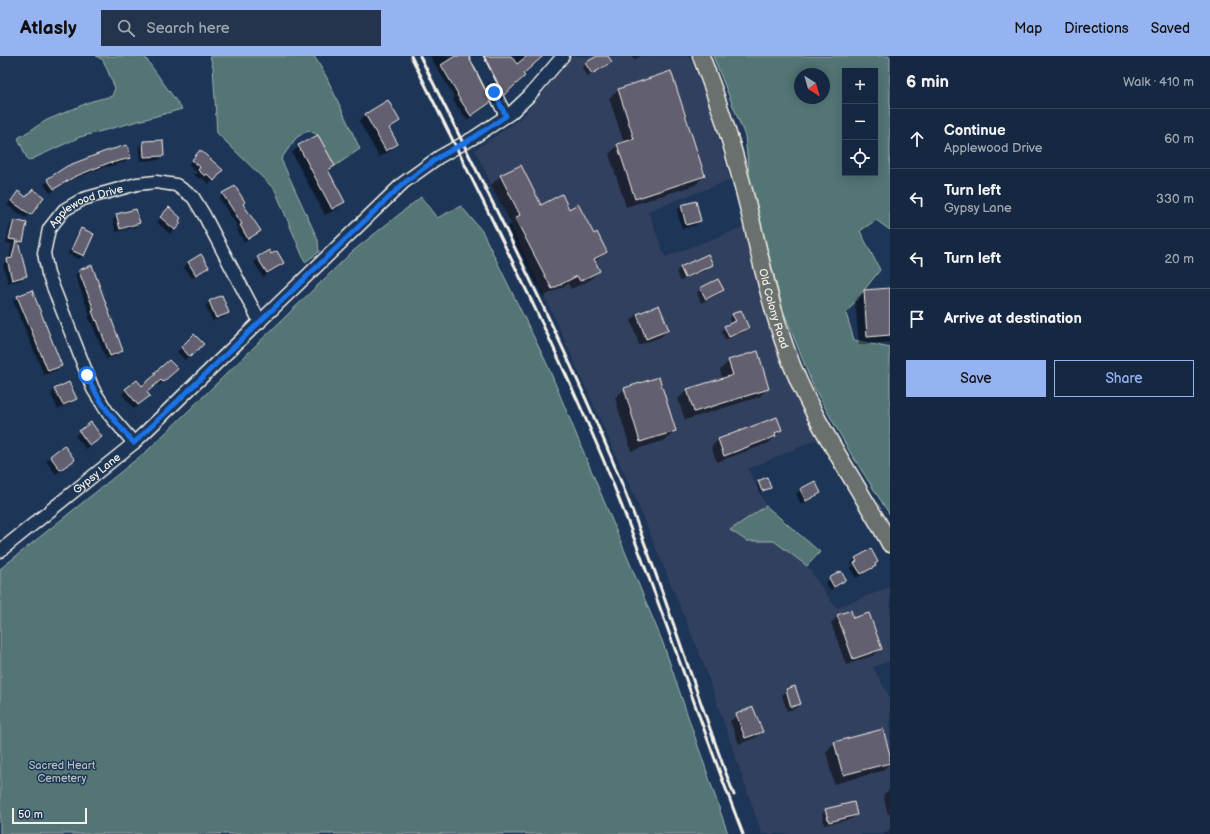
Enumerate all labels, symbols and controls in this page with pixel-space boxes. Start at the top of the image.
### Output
search box [101,10,381,46]
text: Atlasly [20,17,77,40]
icon: search [115,17,137,39]
text: Search here [147,19,230,38]
text: Map [1014,20,1042,37]
text: Directions [1064,20,1129,37]
text: Saved [1151,20,1190,37]
north arrow [794,68,830,104]
map controls [842,68,878,176]
button: + [842,68,878,104]
text: 6 min [906,72,949,92]
text: Walk · 410 m [1123,74,1194,90]
route end [485,83,503,101]
button: − [842,104,878,140]
text: Continue [944,121,1006,140]
icon: ahead [906,128,928,150]
text: 60 m [1164,131,1194,147]
button: locate [842,140,878,176]
text: Applewood Drive [944,140,1042,156]
text: Turn left [944,181,1001,200]
street label: Applewood Drive [46,182,125,230]
icon: left [906,188,928,210]
text: 330 m [1156,191,1194,207]
text: Gypsy Lane [944,200,1012,216]
icon: left [906,248,928,270]
text: Turn left [944,249,1001,268]
text: 20 m [1164,251,1194,267]
street label: Old Colony Road [756,267,792,350]
icon: arrive [906,308,928,330]
text: Arrive at destination [944,309,1082,328]
button: Save [906,360,1046,397]
button: Share [1054,360,1194,397]
route start [78,366,96,384]
street label: Gypsy Lane [70,450,123,496]
park label: Sacred Heart Cemetery [29,759,96,785]
scale bar [12,806,87,825]
text: 50 m [18,808,43,821]

